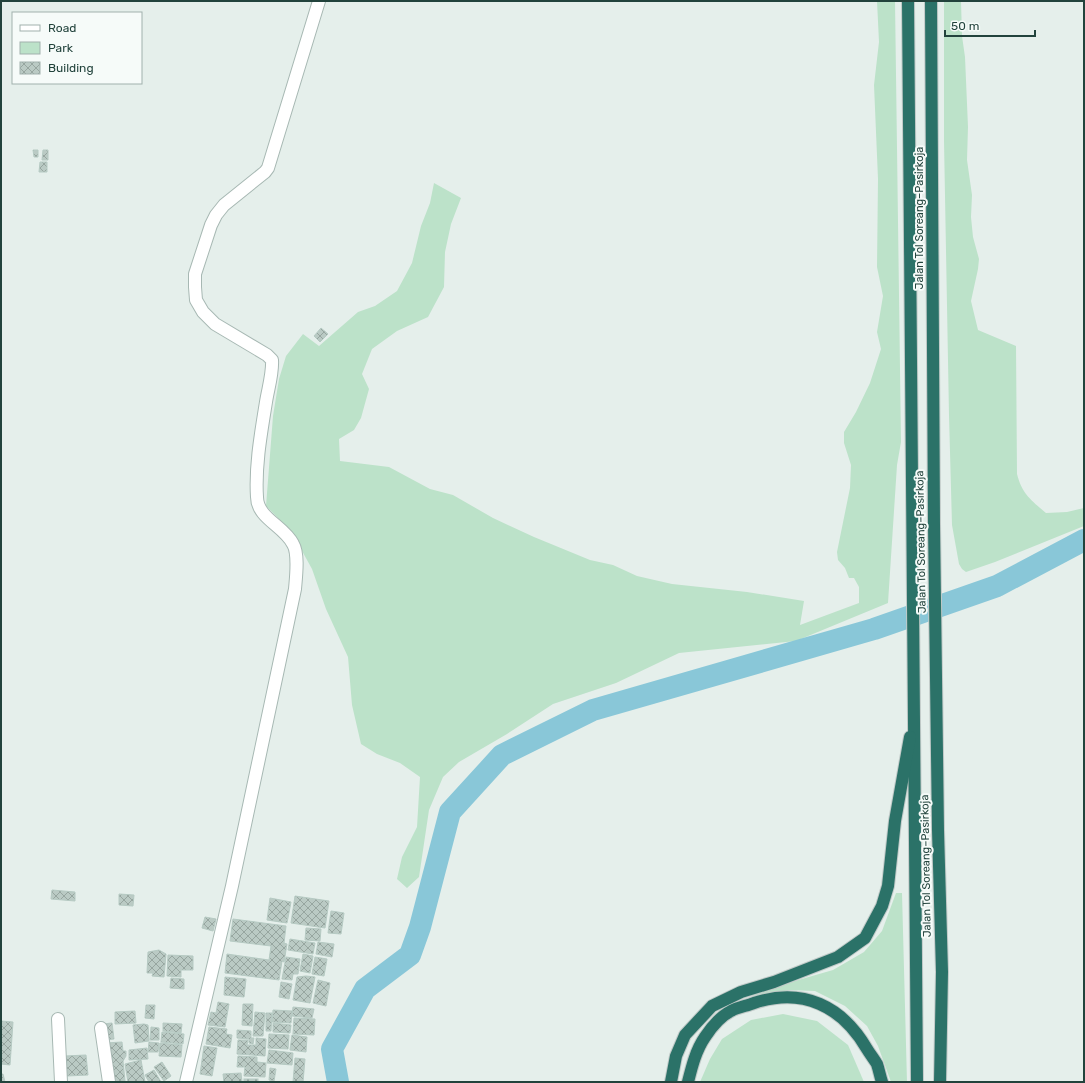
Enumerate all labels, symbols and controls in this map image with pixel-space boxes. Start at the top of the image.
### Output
legend [12,12,142,84]
scale bar [945,12,1035,38]
text: 50 m [951,19,979,33]
text: Road [48,21,76,35]
text: Park [48,41,74,55]
text: Building [48,61,94,75]
street label: Jalan Tol Soreang–Pasirkoja [913,147,926,289]
street label: Jalan Tol Soreang–Pasirkoja [913,470,929,614]
street label: Jalan Tol Soreang–Pasirkoja [918,794,934,938]

